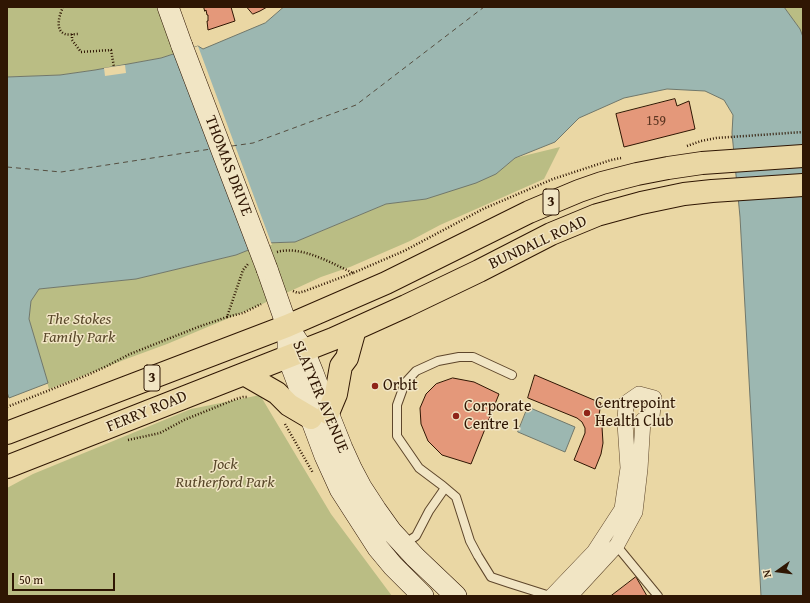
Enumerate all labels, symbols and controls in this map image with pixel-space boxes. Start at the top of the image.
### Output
street label: THOMAS DRIVE [200,113,256,219]
house number: 159 [646,113,666,129]
road number: 3 [543,189,559,215]
street label: BUNDALL ROAD [486,212,590,274]
park label: The Stokes Family Park [43,310,115,348]
street label: SLATYER AVENUE [288,338,352,456]
road number: 3 [144,365,160,391]
place label: Orbit [383,376,418,396]
marker: Orbit [370,381,380,391]
street label: FERRY ROAD [104,387,190,437]
place label: Centrepoint Health Club [595,394,676,432]
place label: Corporate Centre 1 [464,397,531,435]
marker: Centrepoint Health Club [582,408,592,418]
marker: Corporate Centre 1 [451,411,461,421]
park label: Jock Rutherford Park [176,455,274,493]
north arrow [758,551,798,591]
scale bar [14,565,117,591]
text: N [758,568,775,579]
text: 50 m [19,571,43,588]

